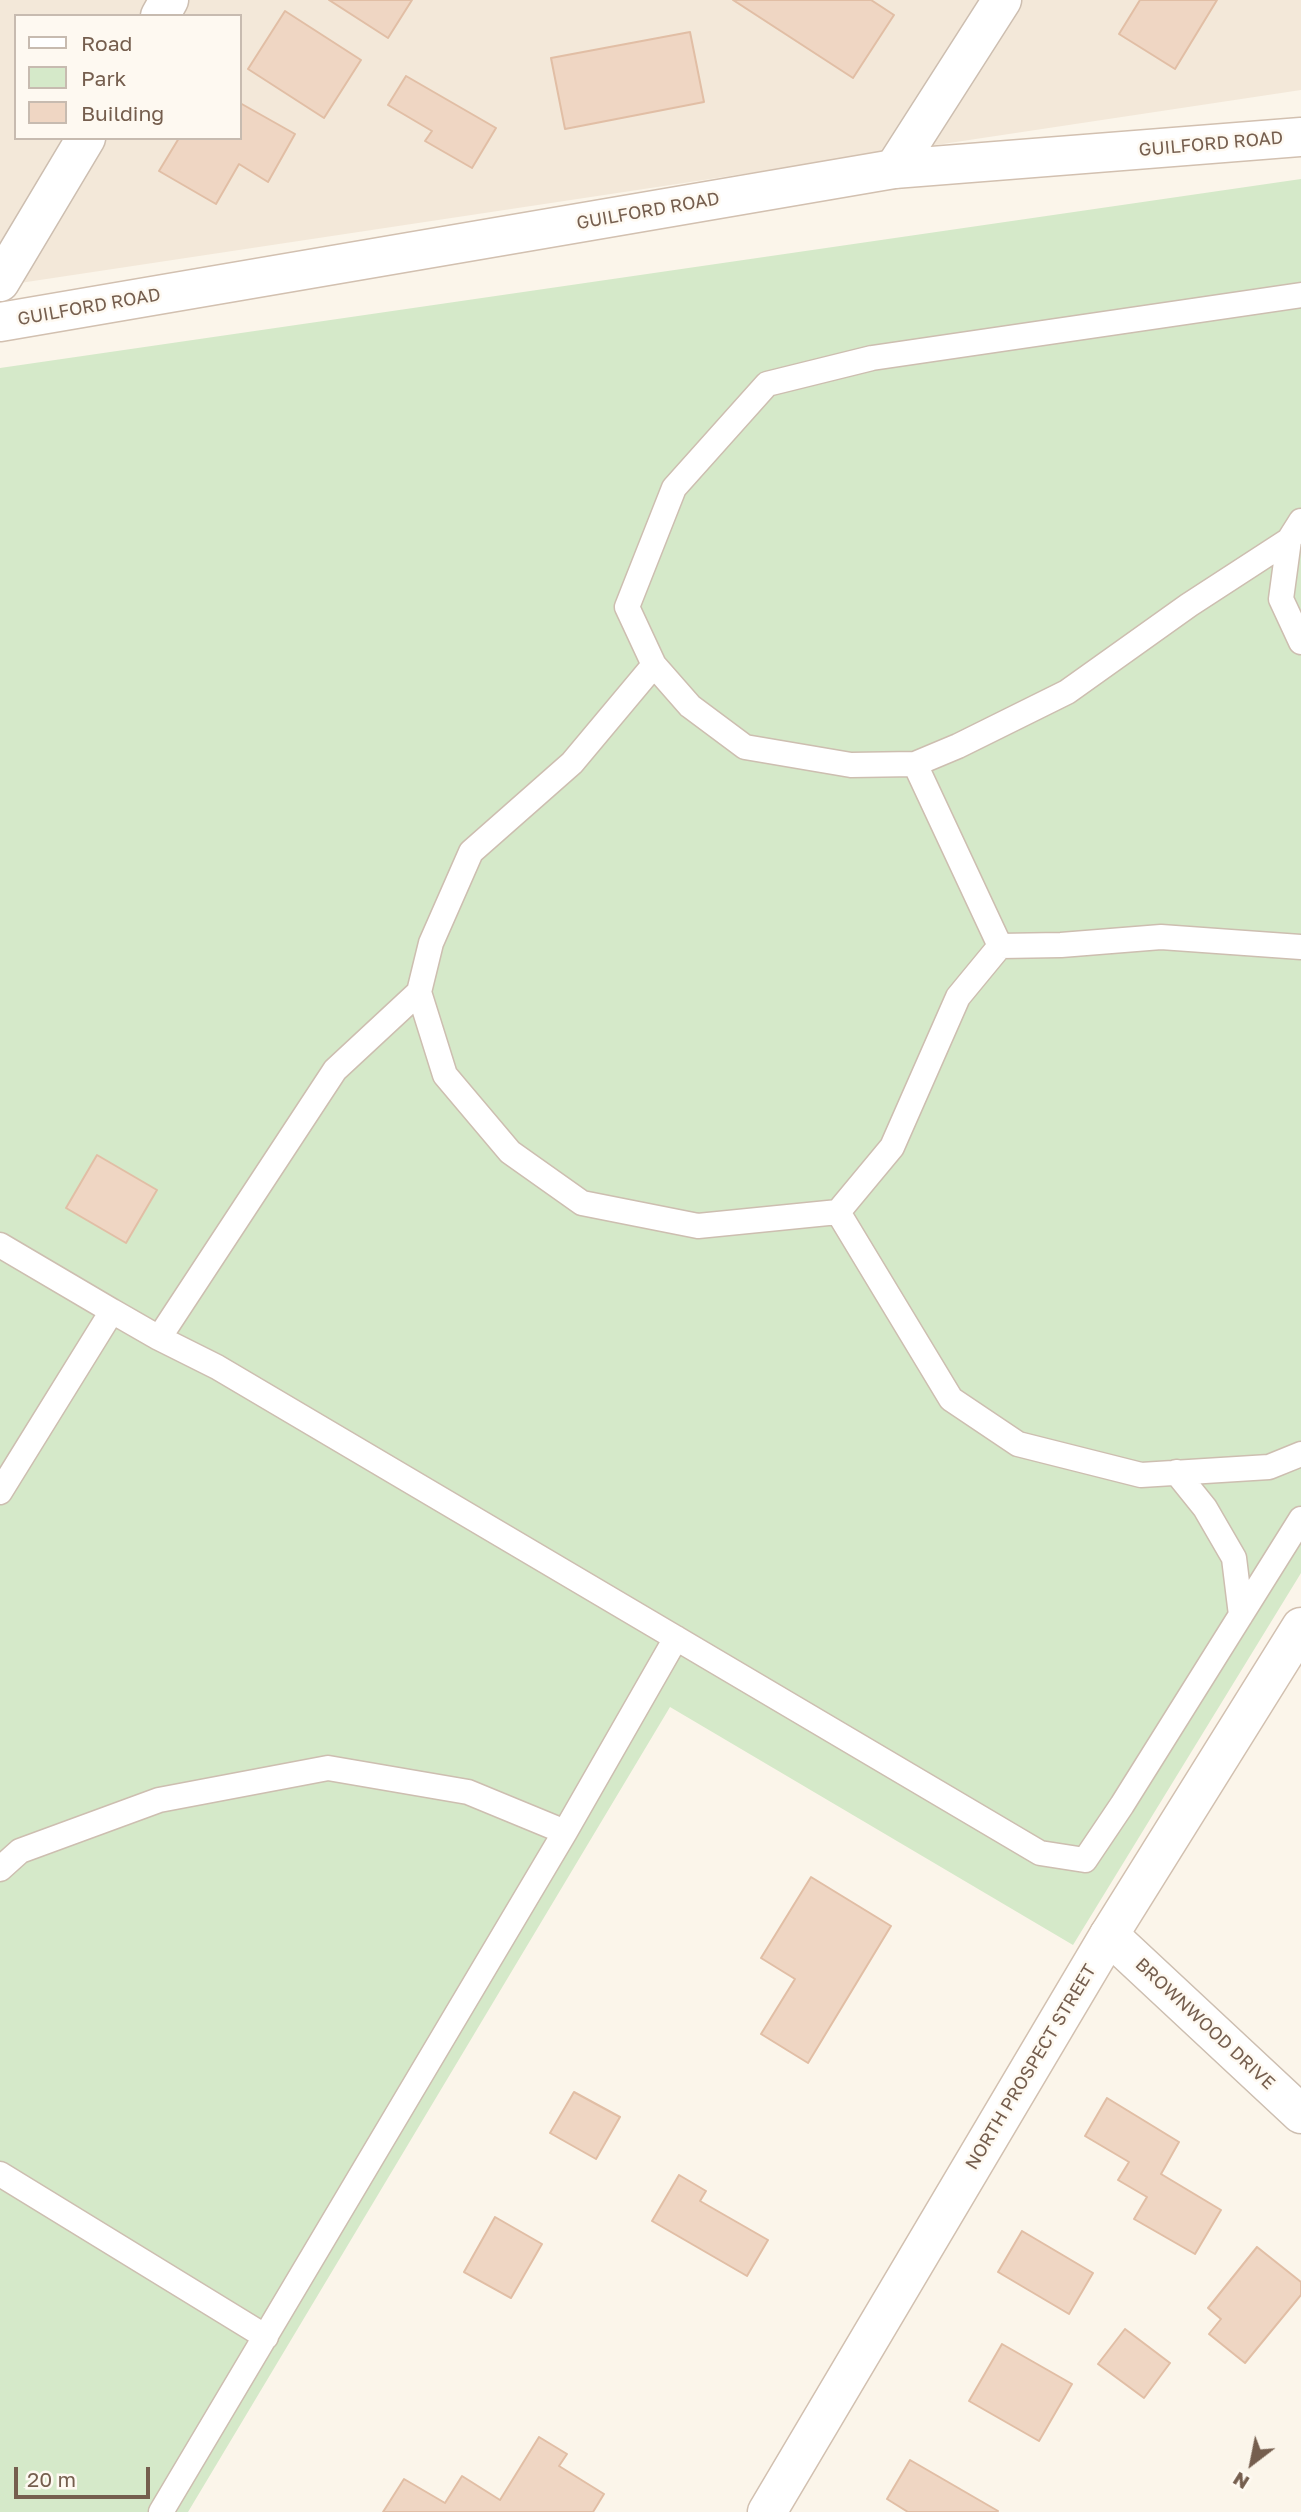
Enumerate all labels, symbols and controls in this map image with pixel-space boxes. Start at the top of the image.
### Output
legend [14,14,242,140]
text: Road [81,30,132,56]
text: Park [81,65,126,91]
text: Building [81,100,164,126]
street label: GUILFORD ROAD [1138,127,1284,161]
street label: GUILFORD ROAD [575,188,721,234]
street label: GUILFORD ROAD [16,284,162,330]
street label: BROWNWOOD DRIVE [1131,1954,1279,2094]
street label: NORTH PROSPECT STREET [961,1960,1101,2174]
north arrow [1217,2428,1287,2498]
scale bar [18,2452,154,2496]
text: 20 m [27,2466,76,2492]
text: N [1228,2468,1253,2495]

